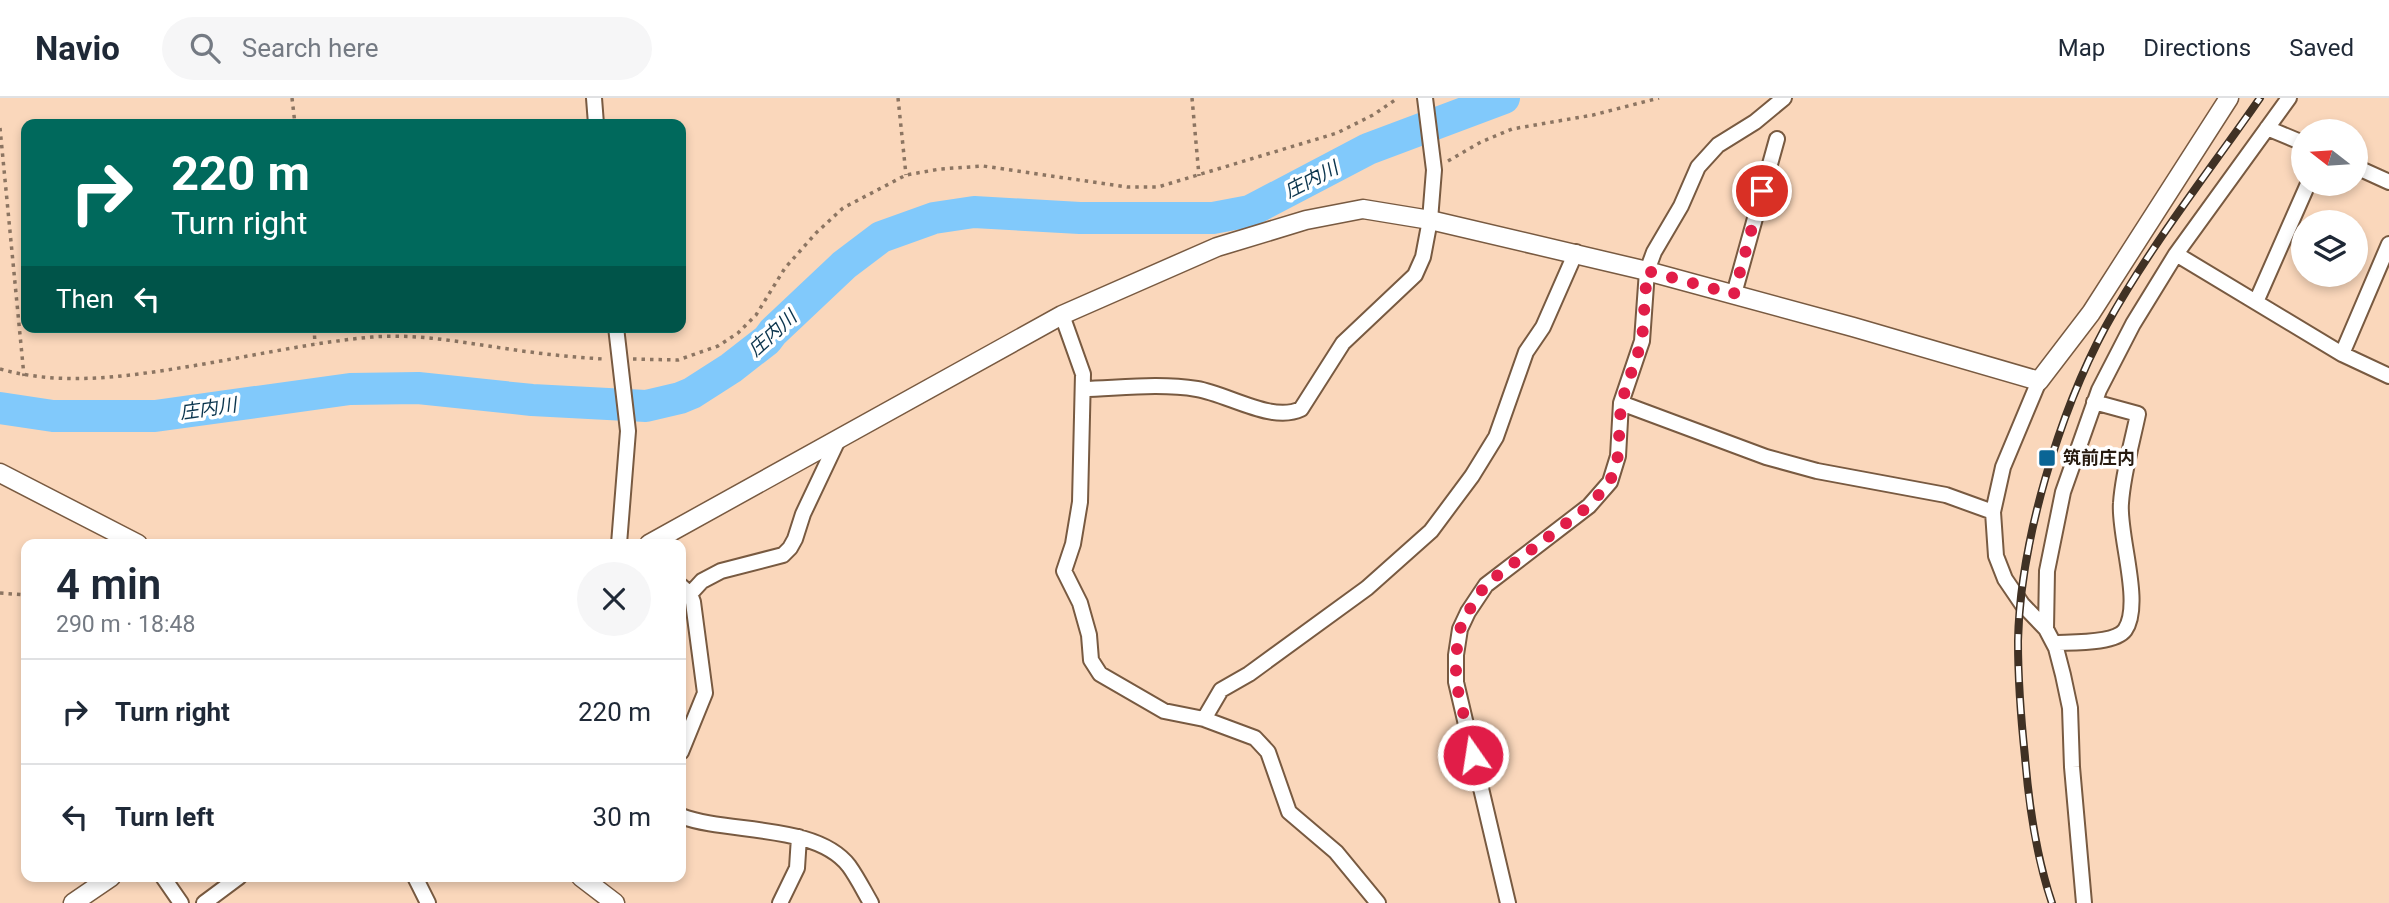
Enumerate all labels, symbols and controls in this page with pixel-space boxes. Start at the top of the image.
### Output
search box [162,17,652,80]
text: Navio [35,29,120,68]
icon: search [186,29,224,67]
text: Search here [242,33,379,63]
text: Map [2058,34,2105,62]
text: Directions [2143,34,2251,62]
text: Saved [2289,34,2354,62]
north arrow [2291,119,2368,196]
map controls [2291,119,2368,287]
text: 220 m [171,145,310,202]
icon: right [56,147,147,238]
water label: 庄内川 [1281,155,1344,203]
pin [1732,161,1792,221]
icon: arrive [1743,172,1781,210]
text: Turn right [171,204,307,242]
button: layers [2291,210,2368,287]
icon: left [128,280,166,318]
text: Then [56,284,114,314]
water label: 庄内川 [743,304,803,361]
water label: 庄内川 [178,393,240,424]
place label: 筑前庄内 [2063,447,2135,468]
marker: 筑前庄内 [2037,448,2057,468]
text: 4 min [56,560,161,609]
button: close [577,562,651,636]
text: 290 m · 18:48 [56,611,195,638]
icon: right [56,693,94,731]
text: Turn right [115,697,230,727]
text: 220 m [578,697,651,727]
position arrow [1436,718,1510,792]
icon: left [56,798,94,836]
text: Turn left [115,802,214,832]
text: 30 m [593,802,651,832]

